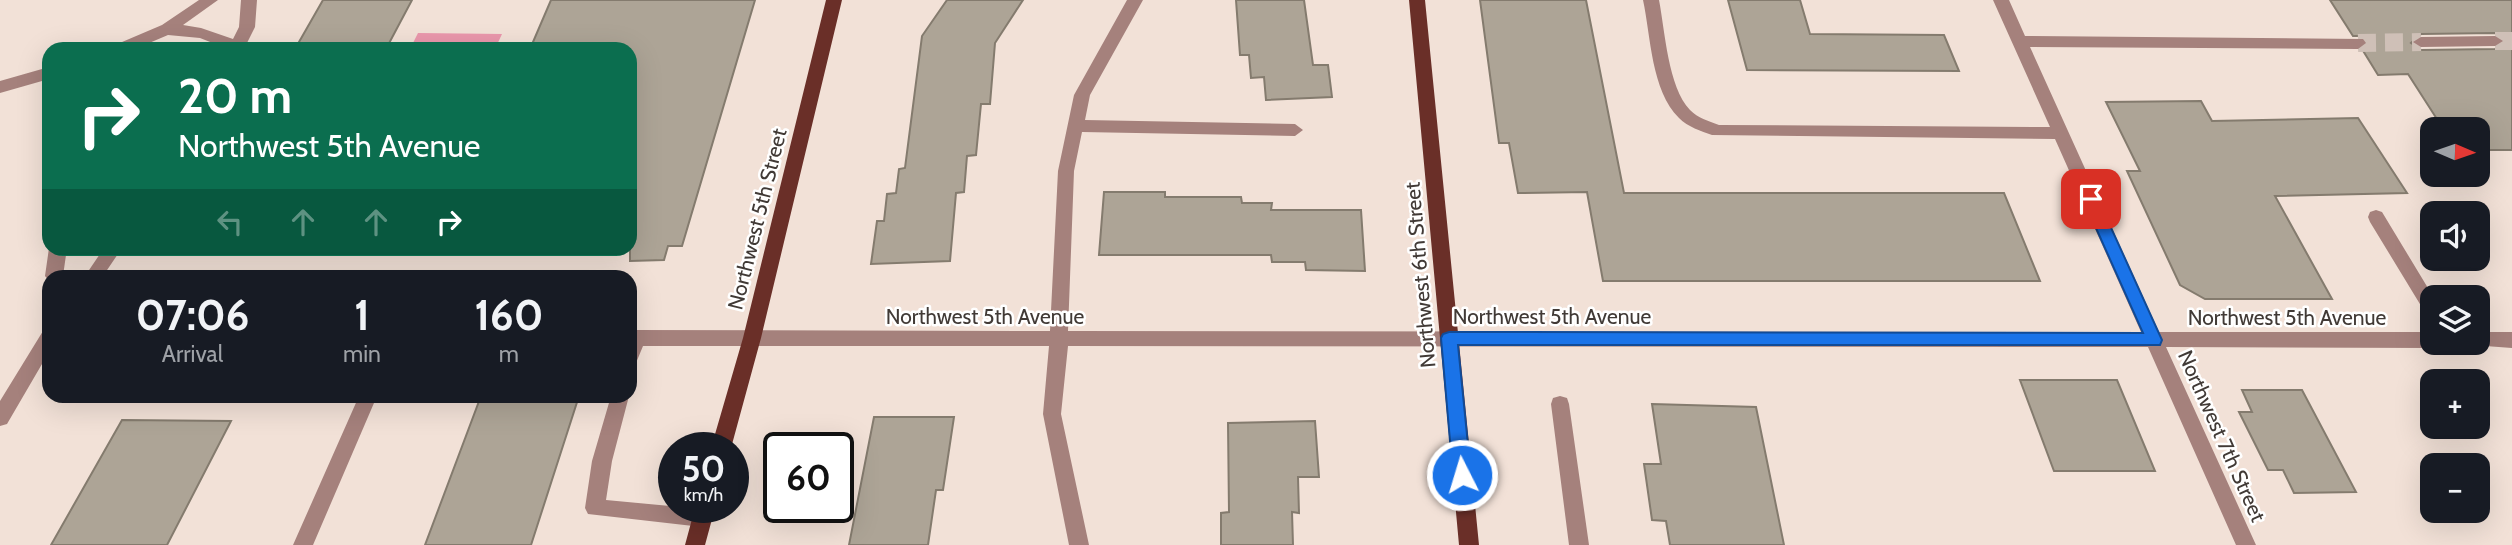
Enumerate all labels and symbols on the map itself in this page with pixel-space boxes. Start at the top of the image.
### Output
north arrow [2420,117,2490,187]
street label: Northwest 5th Street [722,126,792,312]
pin [2061,169,2121,229]
street label: Northwest 6th Street [1399,181,1441,369]
street label: Northwest 5th Avenue [886,304,1084,329]
street label: Northwest 5th Avenue [1453,304,1651,329]
street label: Northwest 5th Avenue [2188,305,2386,330]
street label: Northwest 7th Street [2173,346,2271,526]
speed limit sign: 60 [763,432,854,523]
position arrow [1425,438,1499,512]

